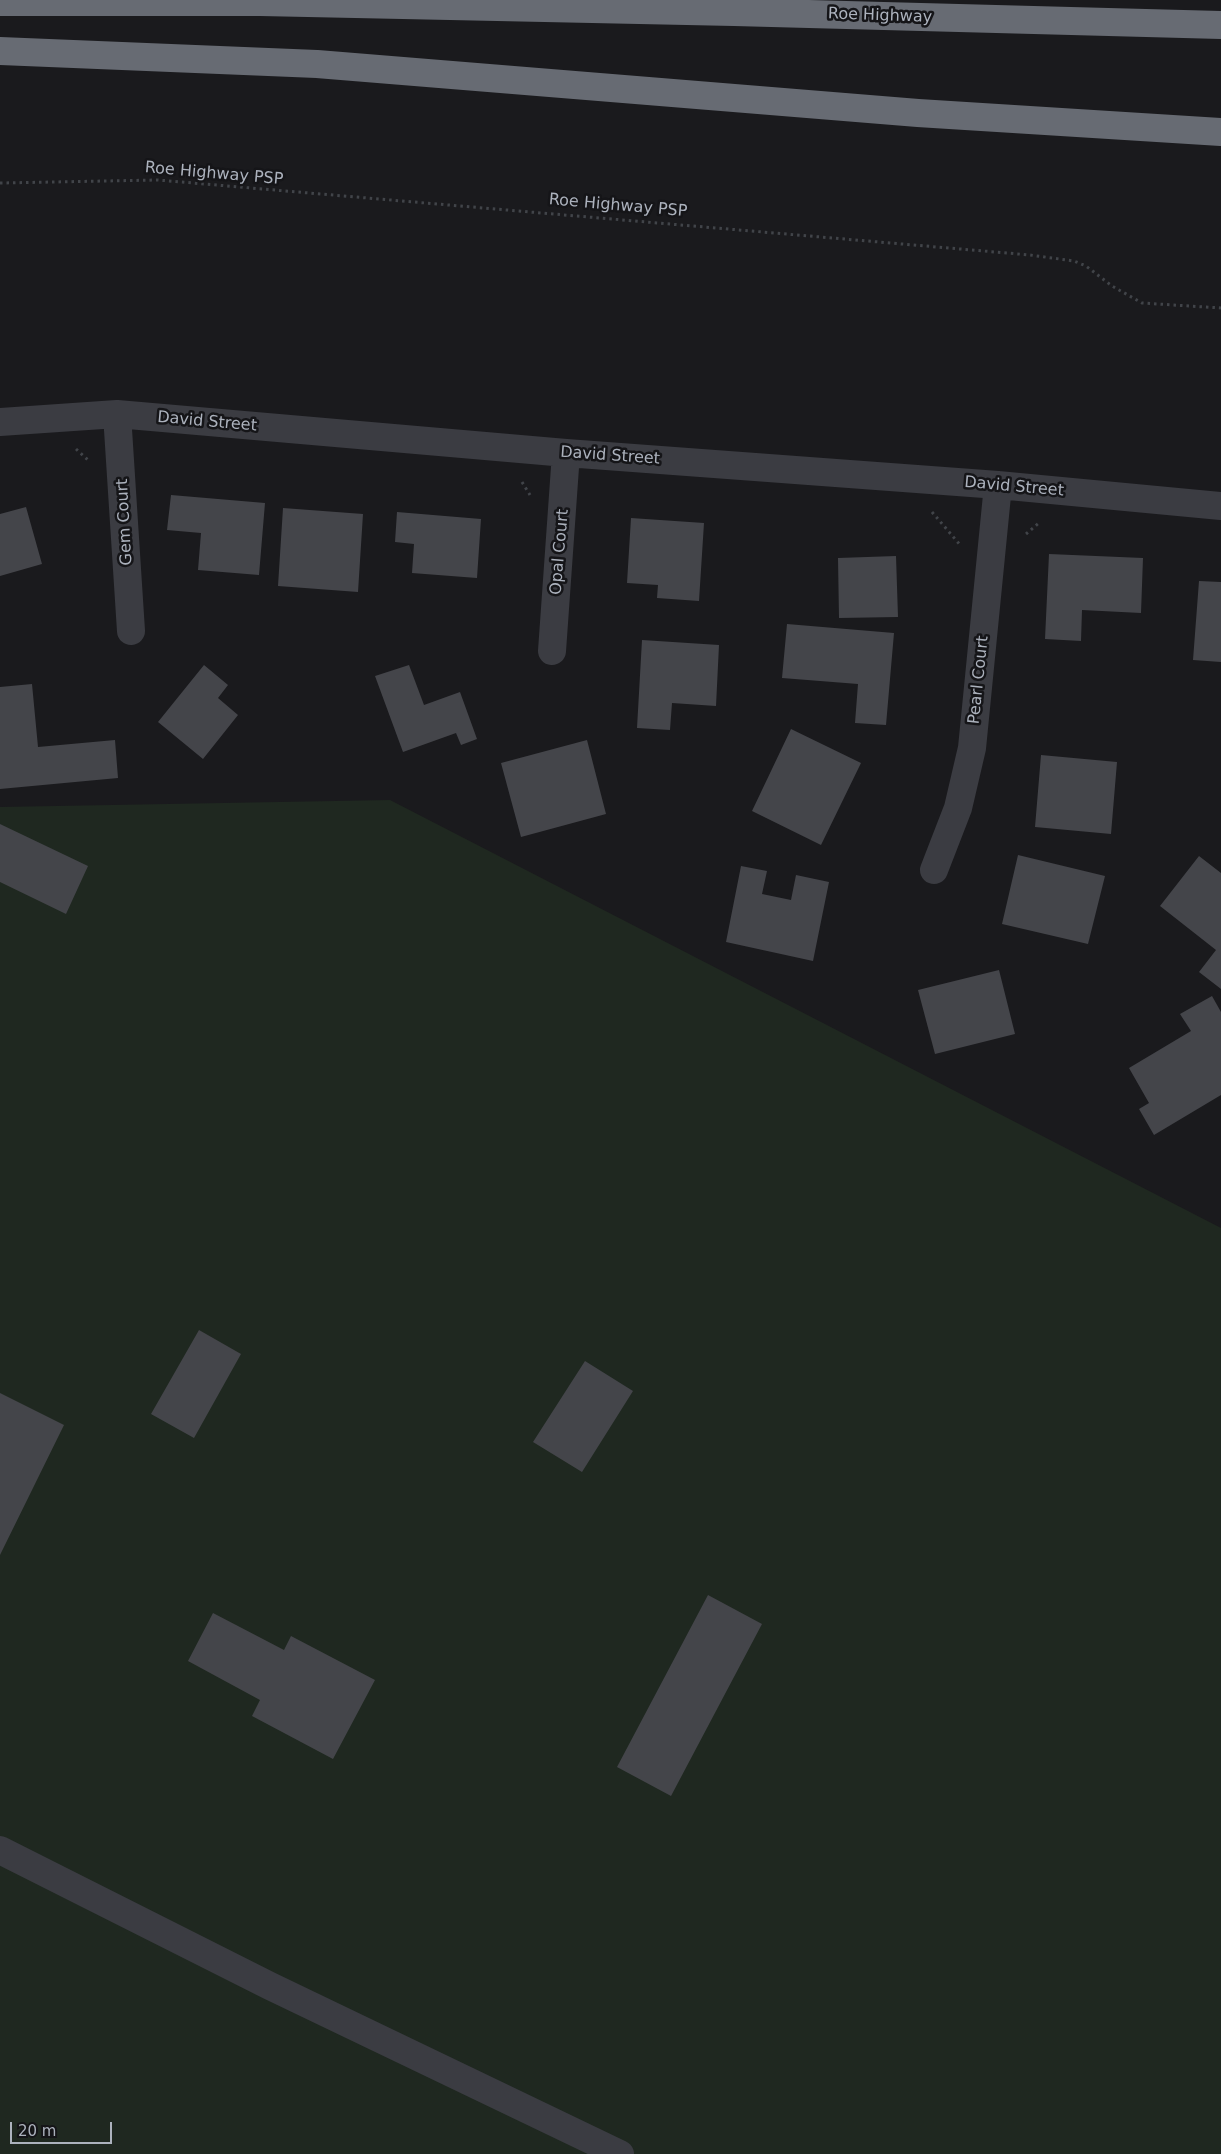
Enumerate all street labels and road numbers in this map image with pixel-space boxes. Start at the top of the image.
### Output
street label: Roe Highway [828,5,932,27]
street label: Roe Highway PSP [144,158,284,190]
street label: Roe Highway PSP [548,190,688,222]
street label: David Street [156,408,258,436]
street label: David Street [560,443,660,469]
street label: David Street [963,473,1065,501]
street label: Gem Court [113,478,137,566]
street label: Opal Court [547,508,573,596]
street label: Pearl Court [965,635,993,725]

